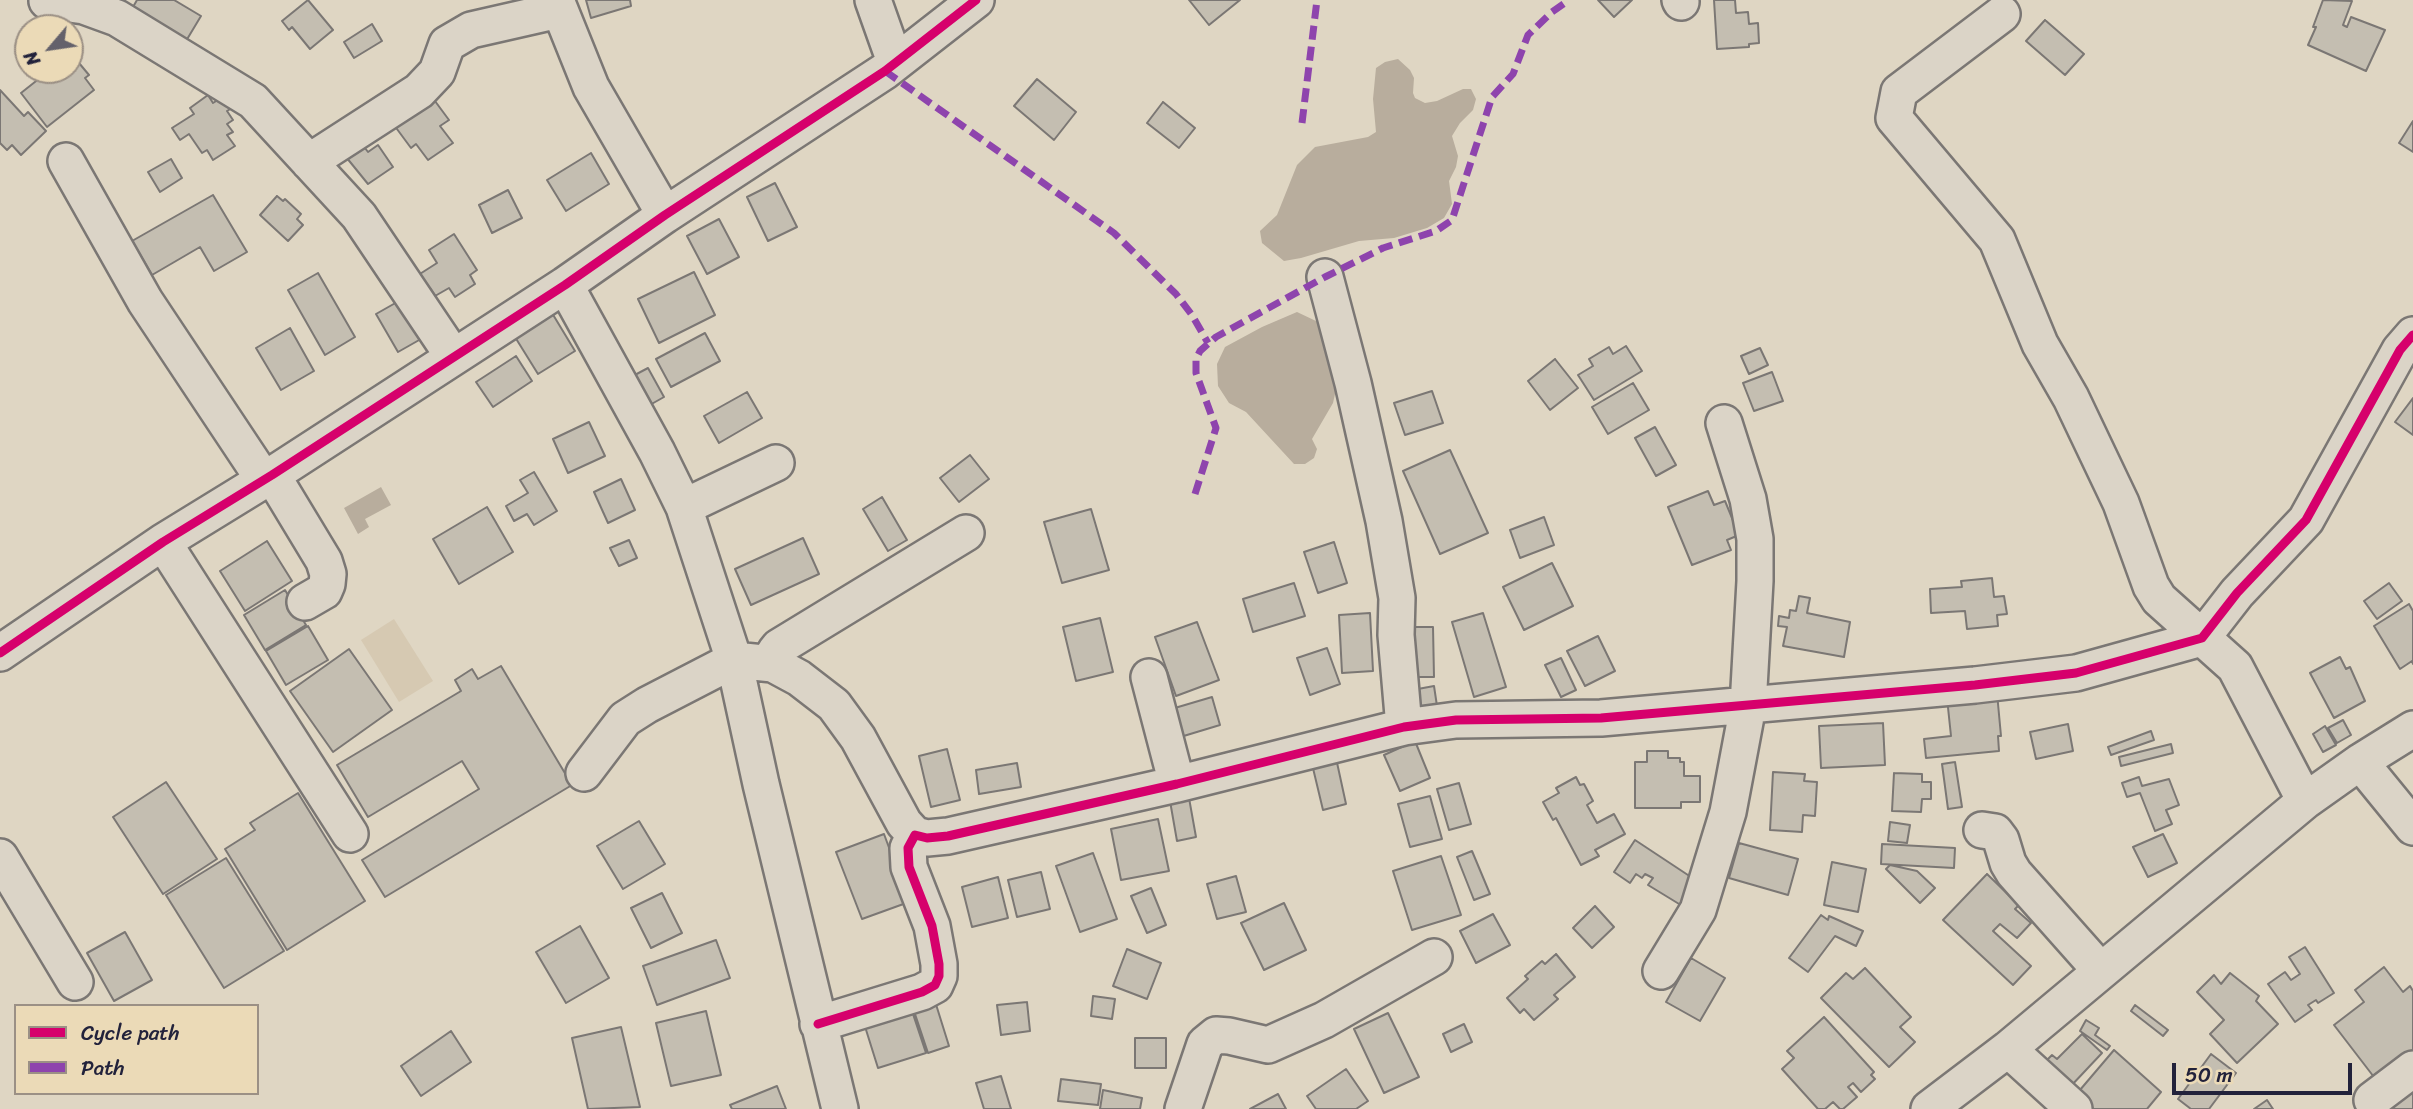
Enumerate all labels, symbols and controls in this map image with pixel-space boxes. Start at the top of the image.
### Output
north arrow [14,14,84,84]
text: N [14,45,50,72]
legend [14,1004,259,1095]
text: Cycle path [81,1014,180,1052]
text: Path [81,1049,124,1087]
scale bar [2175,1050,2355,1094]
text: 50 m [2185,1056,2233,1094]

